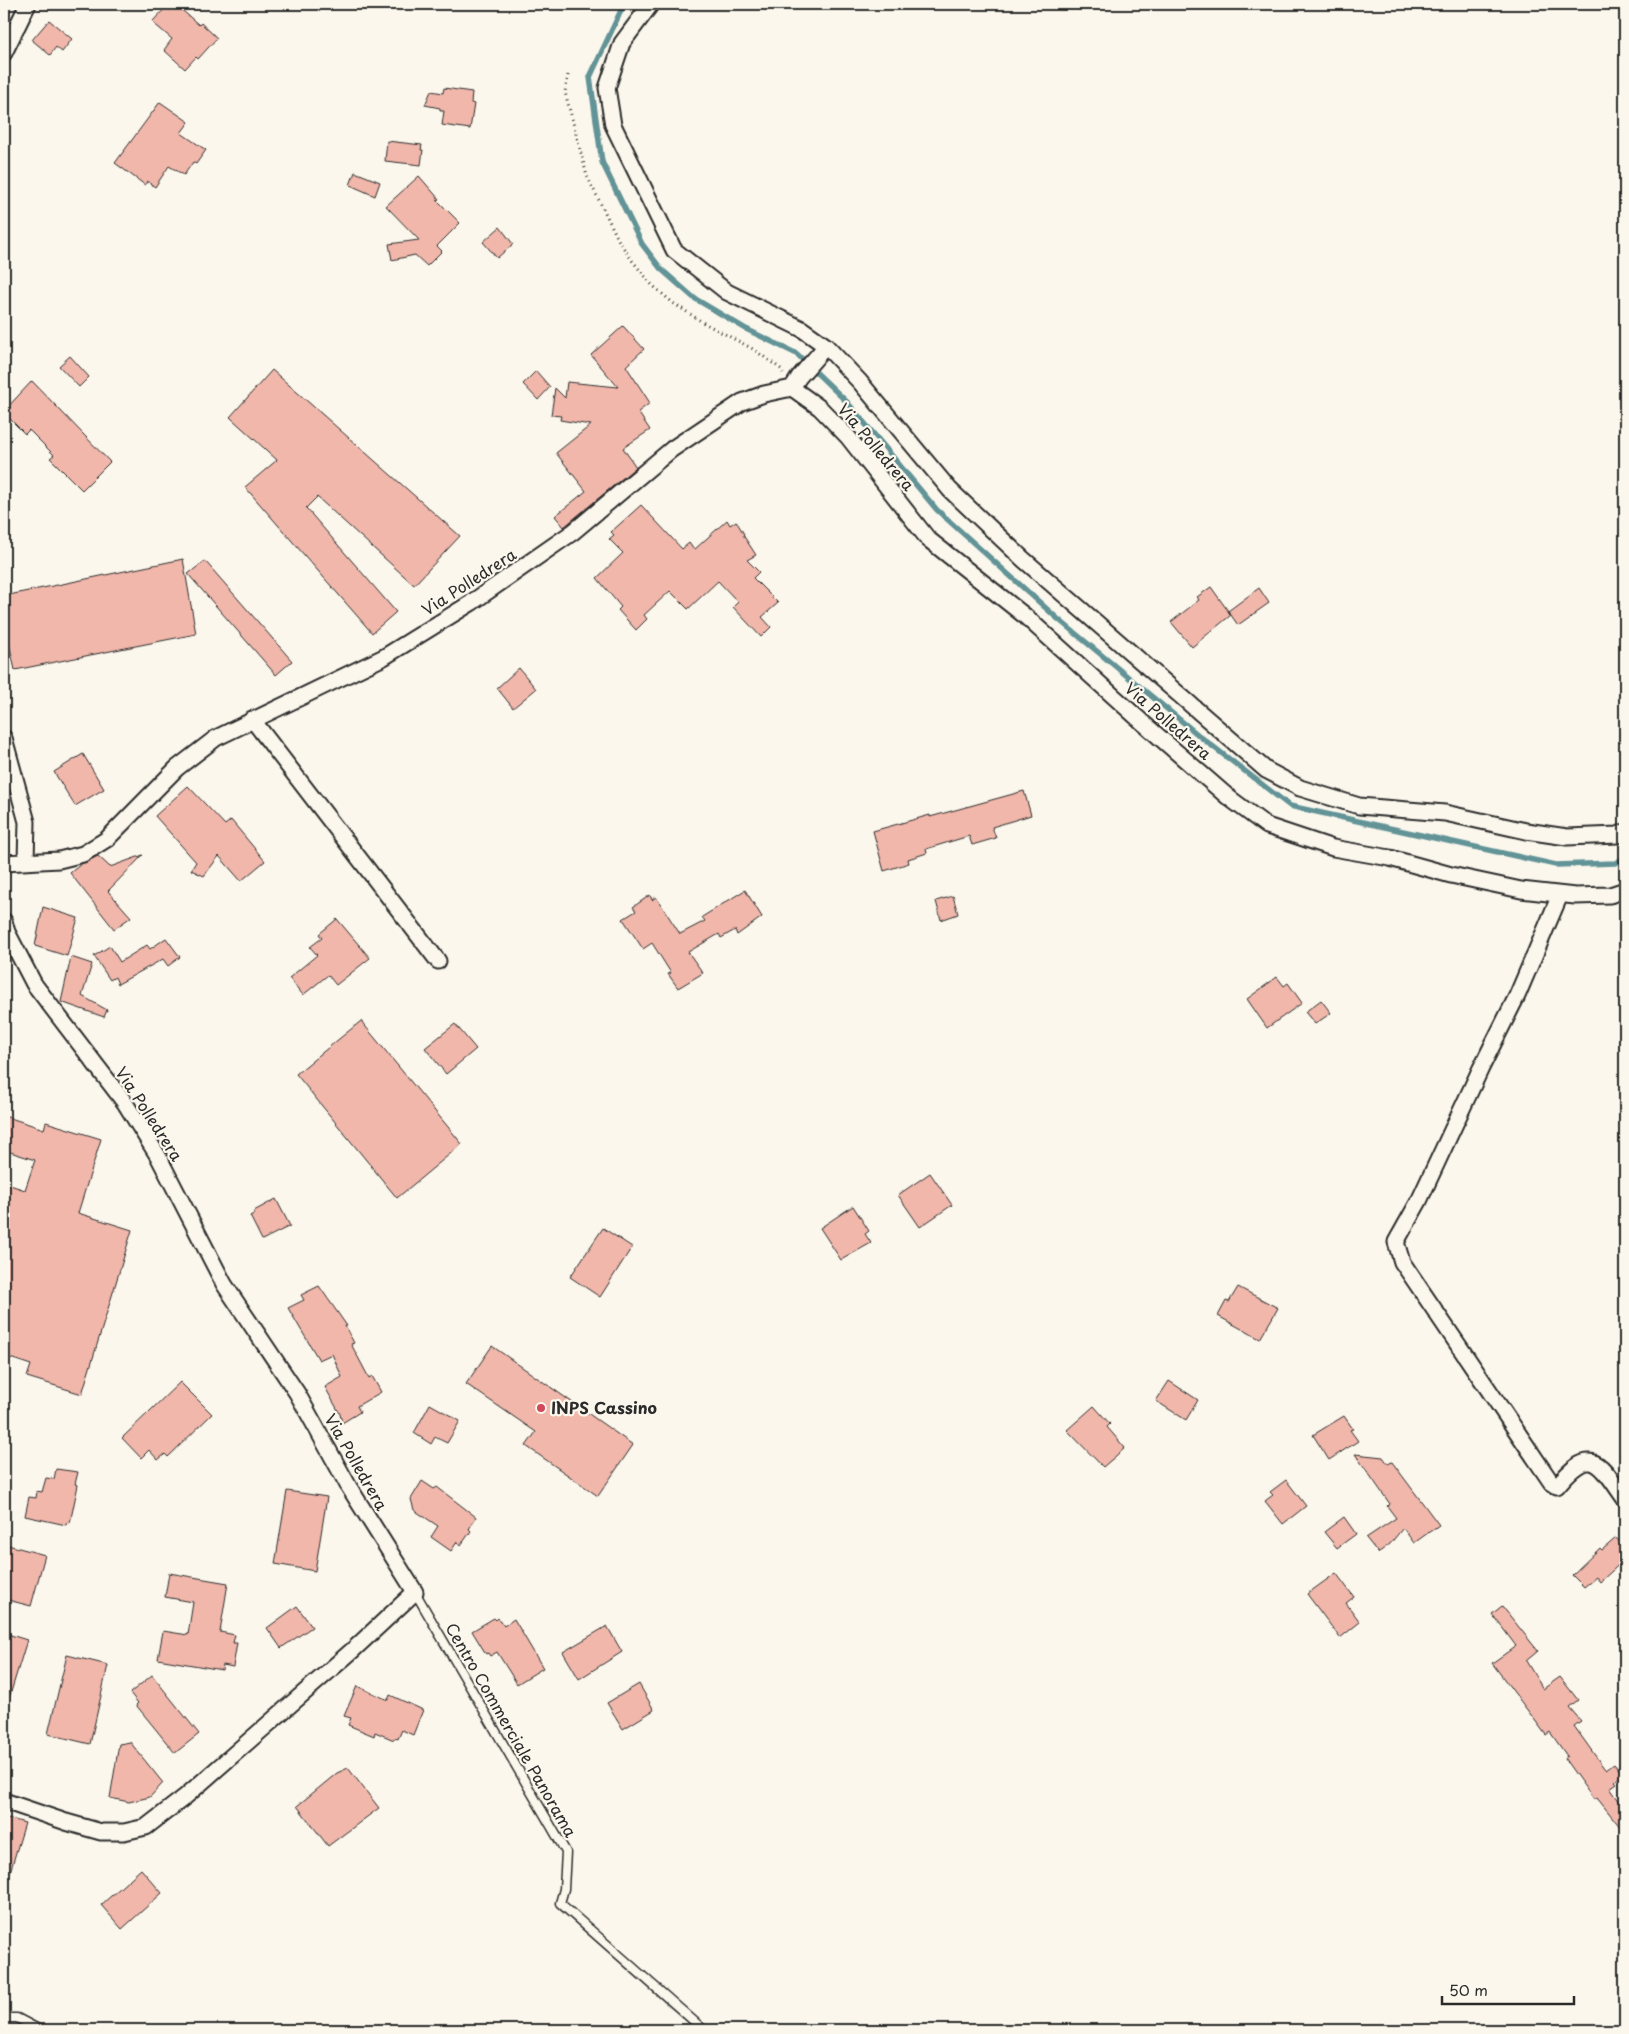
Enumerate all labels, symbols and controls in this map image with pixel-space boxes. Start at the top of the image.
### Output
street label: Via Polledrera [833,397,921,496]
street label: Via Polledrera [417,542,521,621]
street label: Via Polledrera [1120,676,1218,765]
street label: Via Polledrera [110,1062,189,1166]
place label: INPS Cassino [551,1395,657,1419]
marker: INPS Cassino [535,1402,547,1414]
street label: Via Polledrera [319,1409,394,1515]
street label: Centro Commerciale Panorama [440,1618,583,1841]
scale bar [1442,1974,1574,2006]
text: 50 m [1449,1978,1488,2001]

